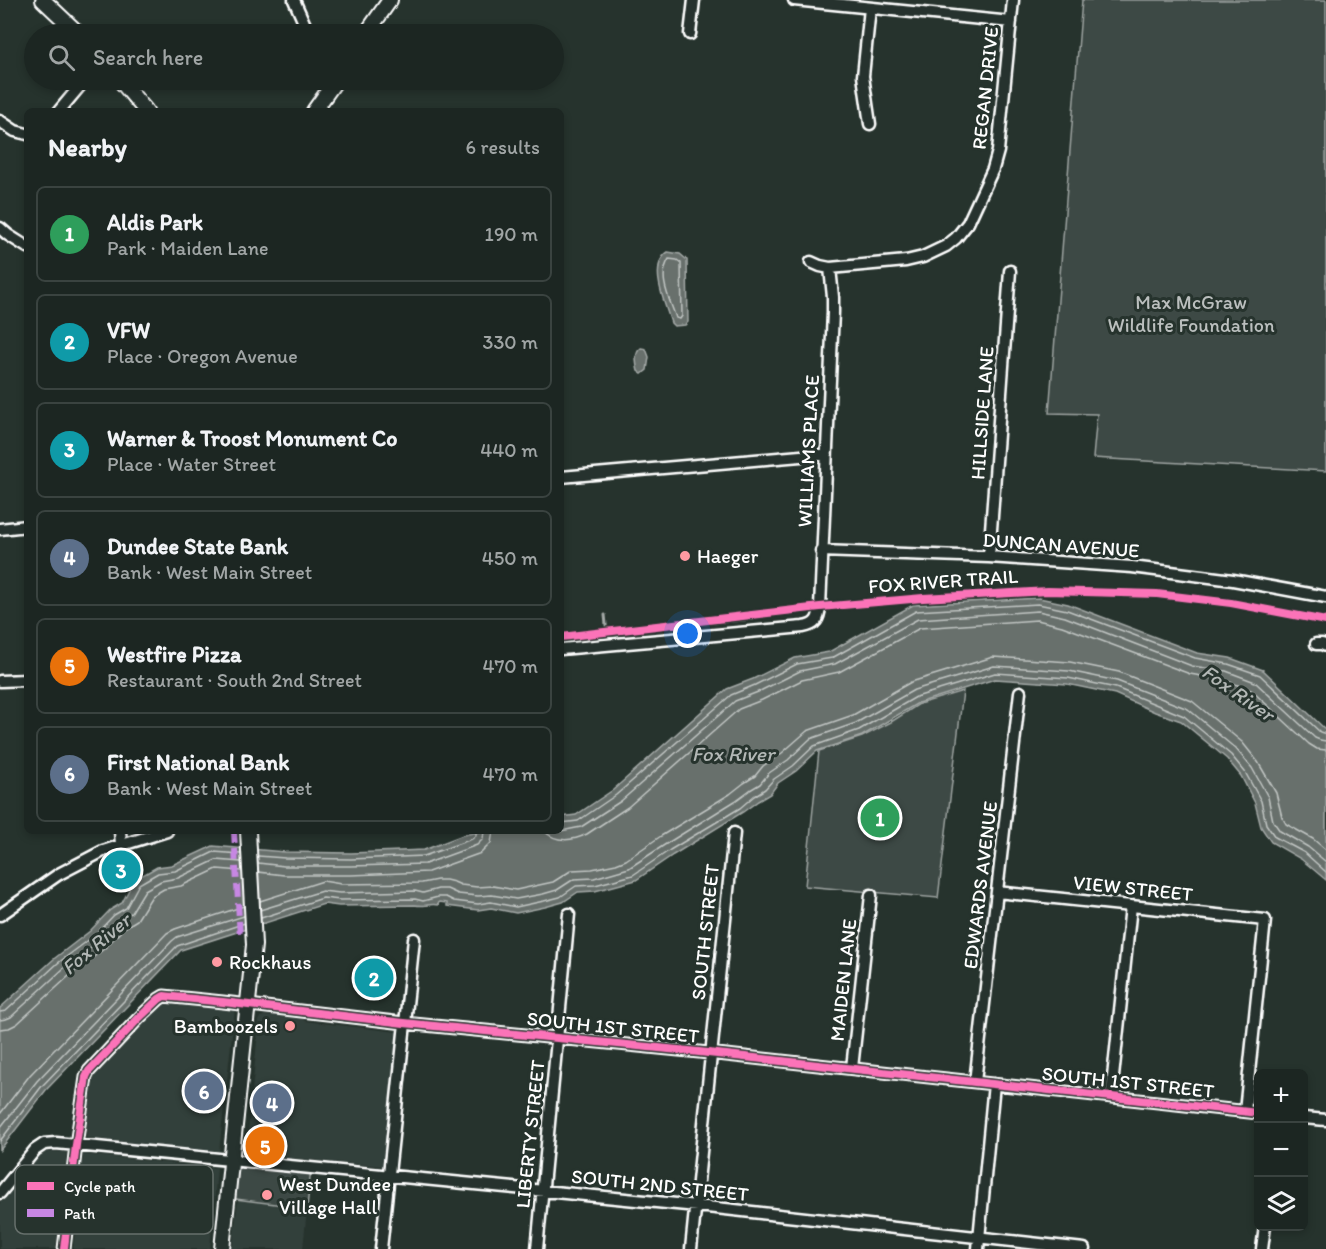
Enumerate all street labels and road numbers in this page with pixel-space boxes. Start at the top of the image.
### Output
street label: REGAN DRIVE [967,25,1003,151]
street label: HILLSIDE LANE [965,345,999,481]
street label: WILLIAMS PLACE [792,374,824,528]
street label: DUNCAN AVENUE [982,528,1140,562]
street label: FOX RIVER TRAIL [867,564,1019,598]
street label: EDWARDS AVENUE [958,800,1002,970]
street label: SOUTH STREET [686,863,724,1001]
street label: VIEW STREET [1072,870,1194,906]
street label: MAIDEN LANE [825,918,861,1042]
street label: SOUTH 1ST STREET [526,1006,700,1048]
street label: LIBERTY STREET [510,1059,550,1209]
street label: SOUTH 1ST STREET [1041,1061,1215,1103]
street label: SOUTH 2ND STREET [570,1164,750,1206]

